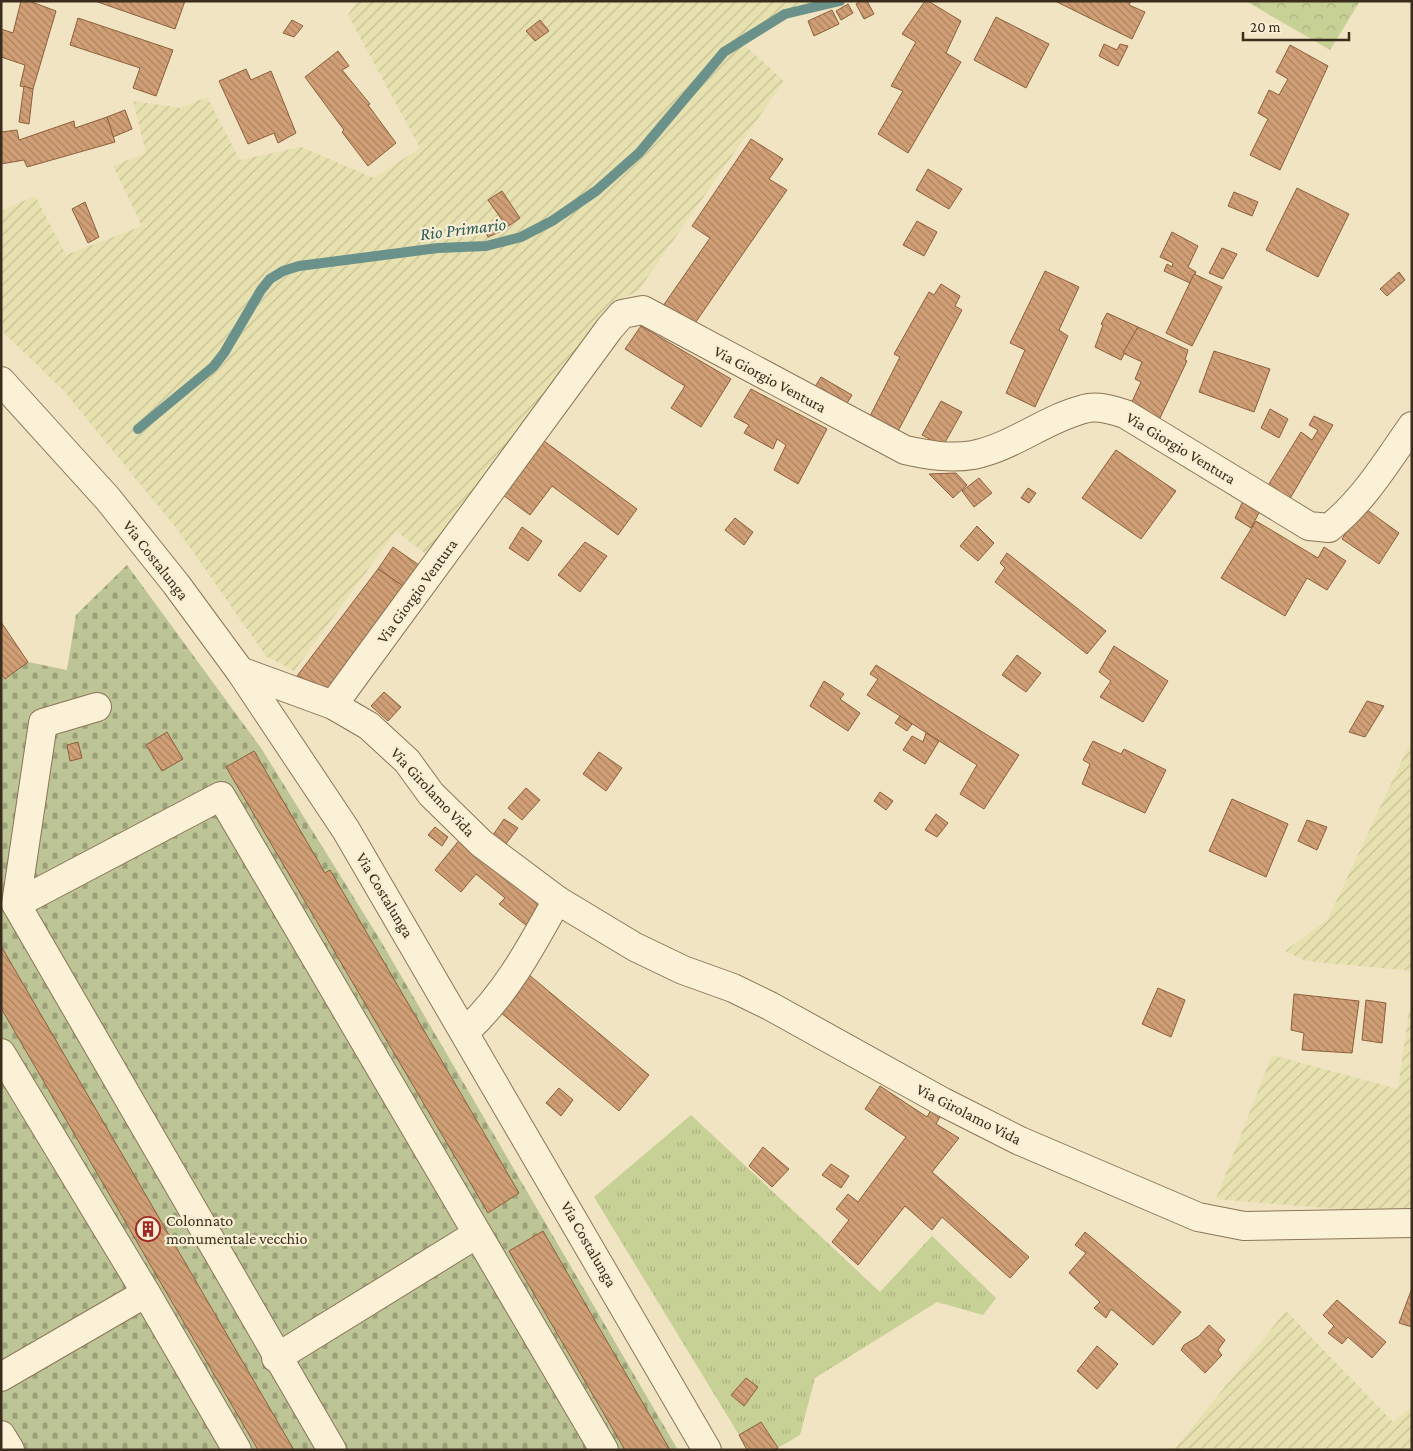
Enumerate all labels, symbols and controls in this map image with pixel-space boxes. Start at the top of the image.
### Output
scale bar [1243,10,1349,42]
text: 20 m [1250,19,1281,35]
water label: Rio Primario [419,214,507,244]
street label: Via Giorgio Ventura [711,342,830,417]
street label: Via Giorgio Ventura [1123,409,1239,489]
street label: Via Costalunga [119,517,193,604]
street label: Via Giorgio Ventura [373,535,462,647]
street label: Via Girolamo Vida [387,744,479,840]
street label: Via Costalunga [352,849,417,942]
street label: Via Girolamo Vida [914,1080,1025,1148]
street label: Via Costalunga [557,1198,621,1291]
place label: Colonnato monumentale vecchio [166,1212,307,1247]
building icon: Colonnato monumentale vecchio [135,1216,161,1242]

